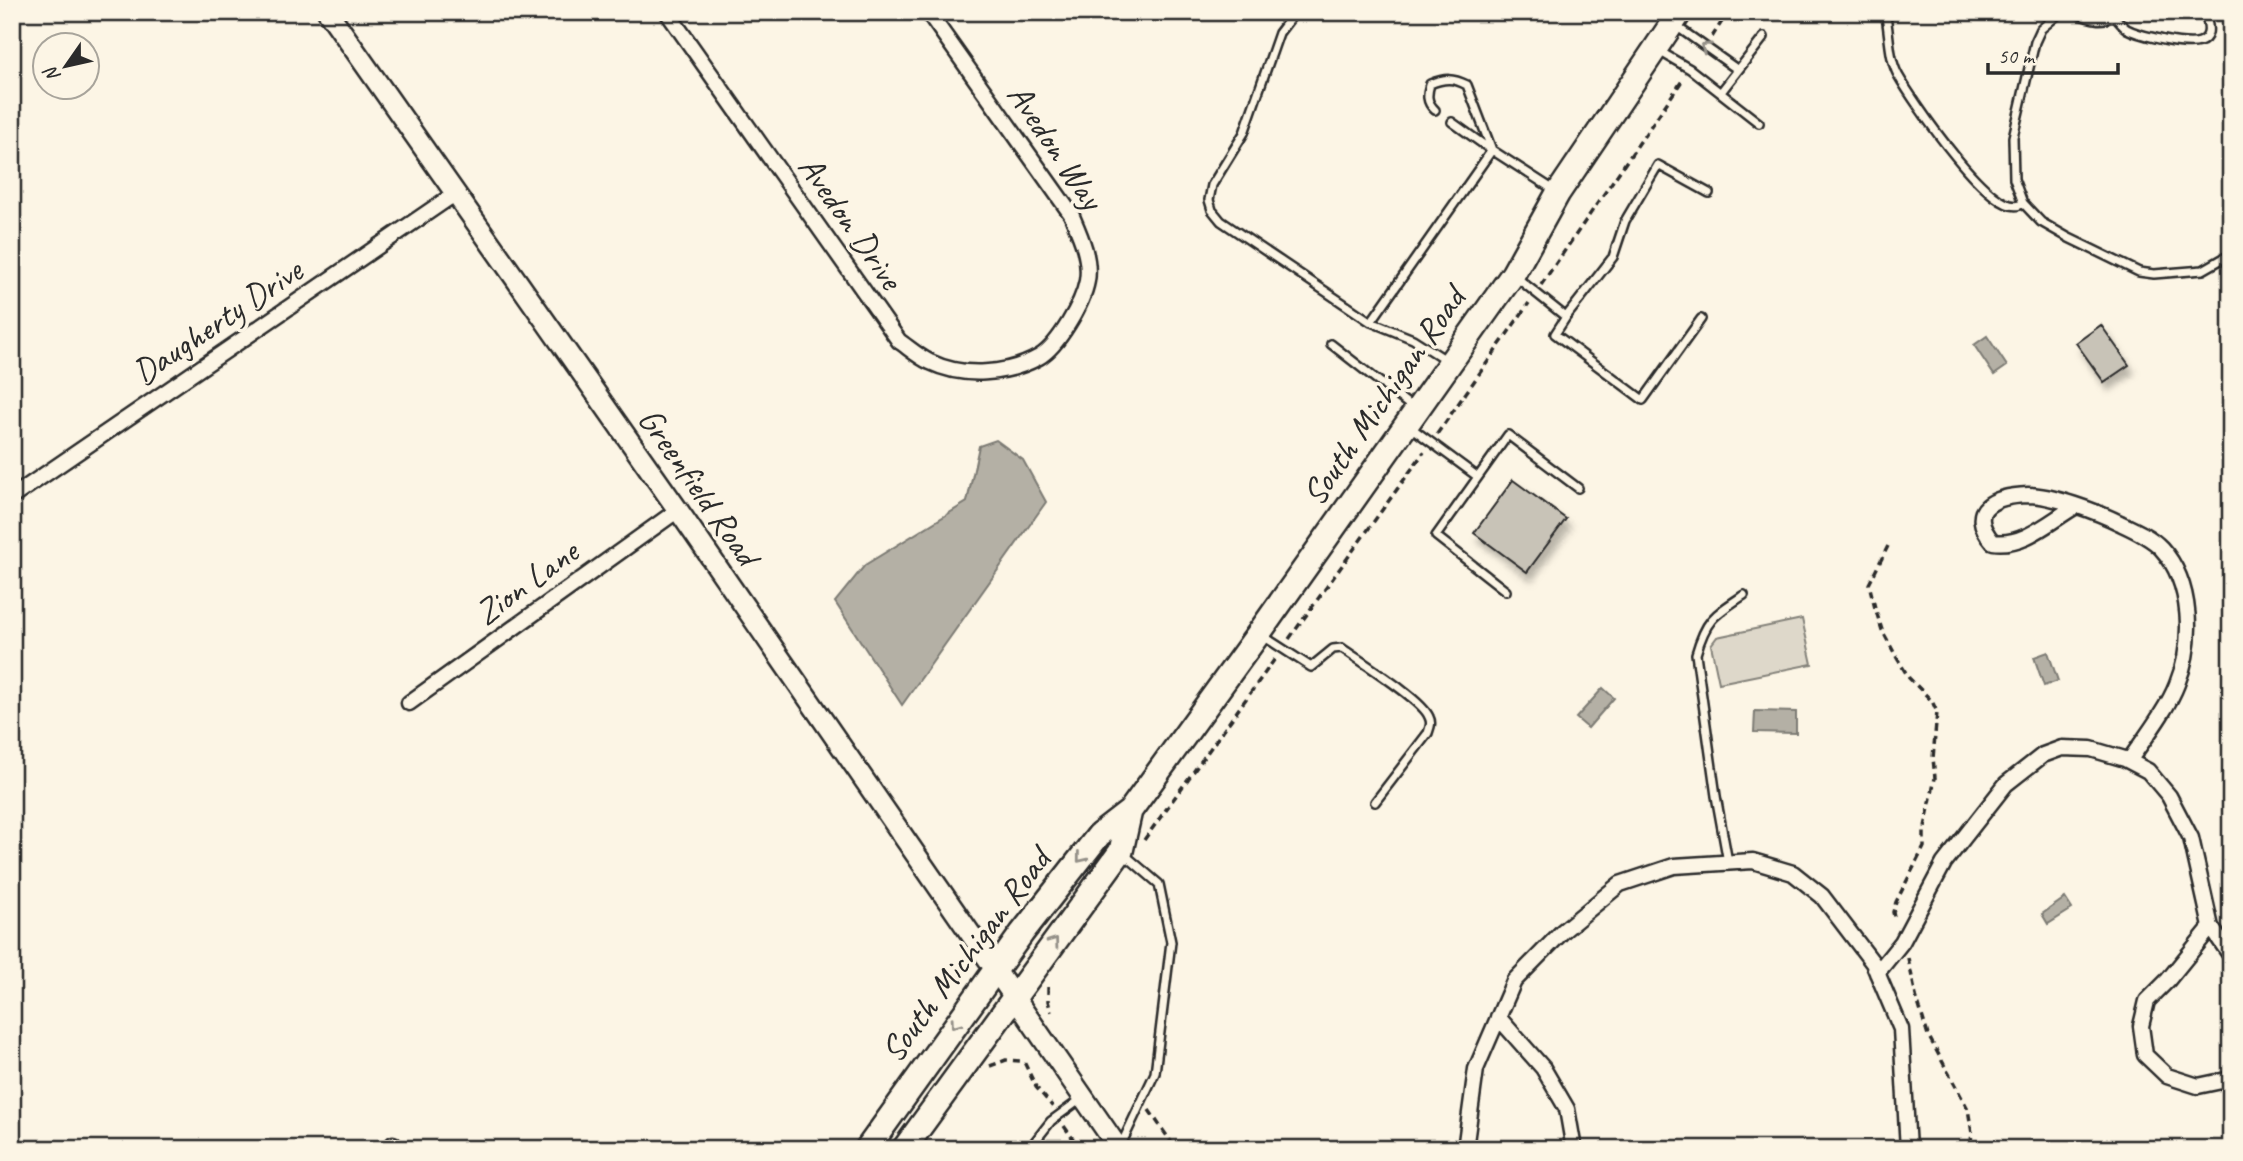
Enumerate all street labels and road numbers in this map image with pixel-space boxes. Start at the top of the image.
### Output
street label: Avedon Way [997,75,1116,220]
street label: Avedon Drive [788,147,915,300]
street label: Daugherty Drive [124,247,313,395]
street label: South Michigan Road [1292,274,1478,514]
street label: Greenfield Road [628,399,772,578]
street label: Zion Lane [465,528,589,635]
street label: South Michigan Road [870,835,1064,1071]

